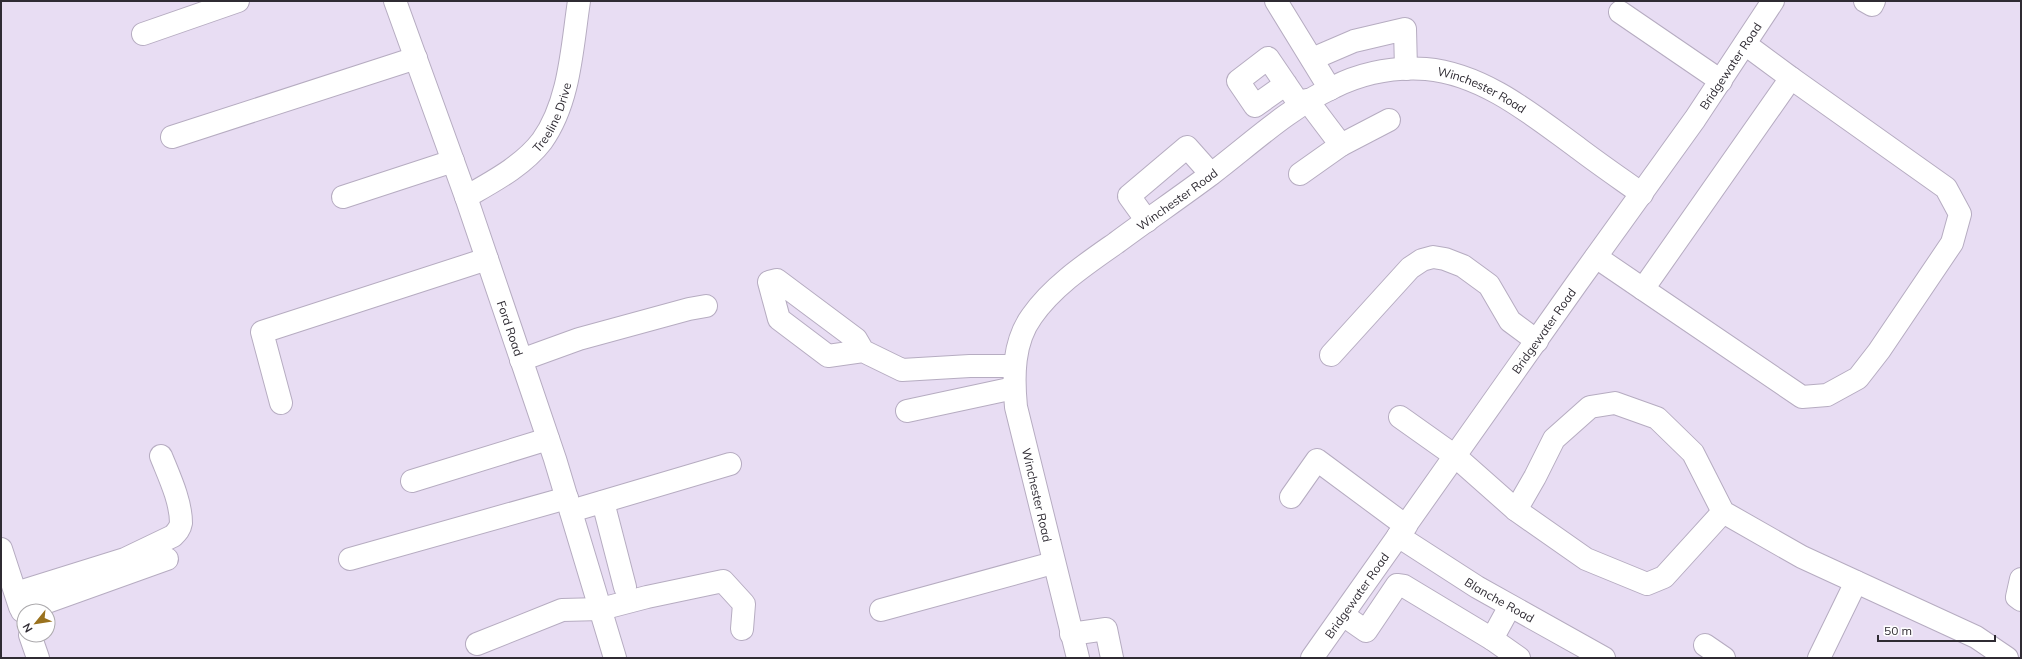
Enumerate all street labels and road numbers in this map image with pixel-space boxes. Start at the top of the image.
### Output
street label: Bridgewater Road [1696,19,1764,112]
street label: Winchester Road [1436,63,1529,116]
street label: Treeline Drive [529,81,574,155]
street label: Winchester Road [1133,165,1220,233]
street label: Bridgewater Road [1508,285,1579,376]
street label: Ford Road [494,299,527,358]
street label: Winchester Road [1019,446,1055,544]
street label: Bridgewater Road [1321,549,1392,641]
street label: Blanche Road [1462,574,1537,625]

